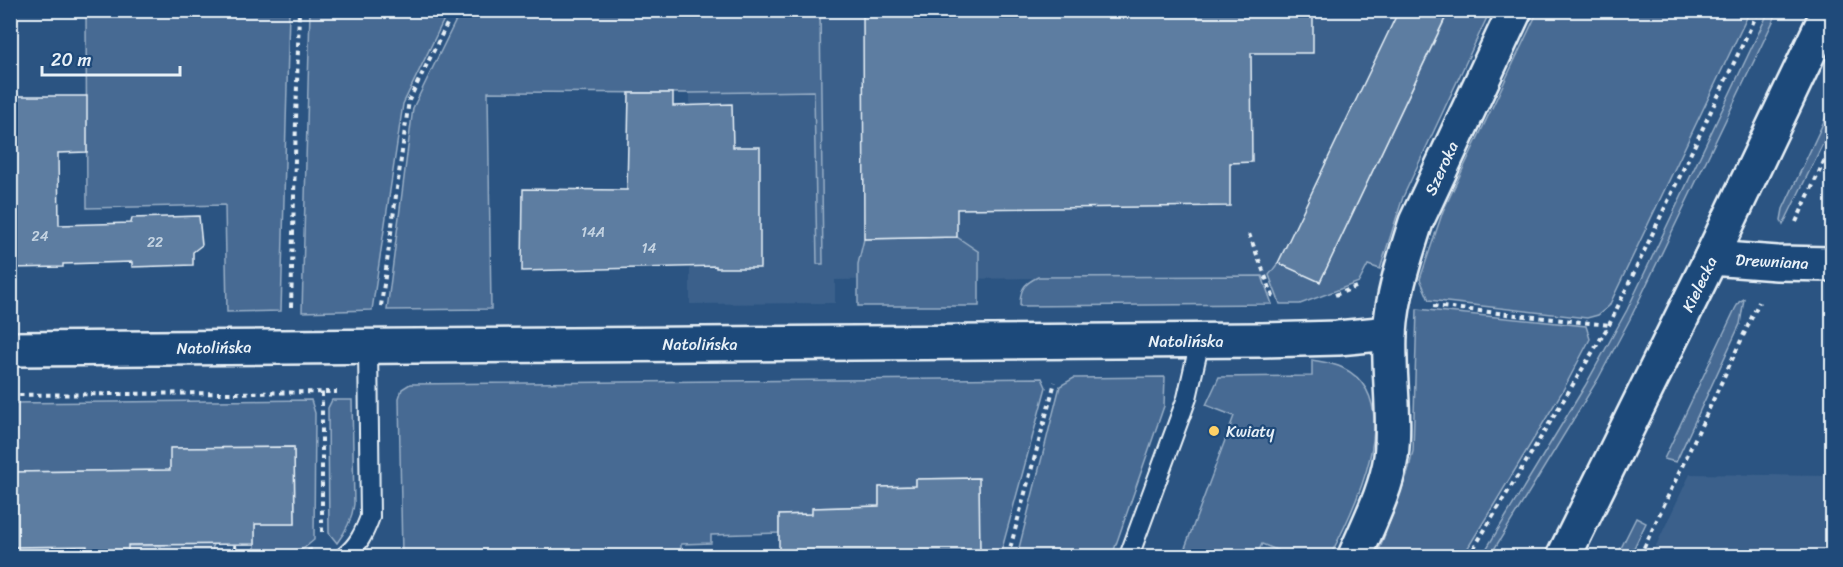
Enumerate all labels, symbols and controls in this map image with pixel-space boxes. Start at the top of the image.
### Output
scale bar [42,39,180,77]
text: 20 m [51,44,91,76]
street label: Szeroka [1416,136,1467,200]
house number: 14A [581,220,605,245]
house number: 24 [32,224,49,249]
house number: 22 [147,230,163,255]
house number: 14 [642,236,657,261]
street label: Drewniana [1735,245,1809,278]
street label: Kielecka [1673,251,1725,317]
street label: Natolińska [1149,327,1223,356]
street label: Natolińska [663,330,737,359]
street label: Natolińska [176,332,252,363]
place label: Kwiaty [1226,417,1275,446]
marker: Kwiaty [1207,424,1221,438]

